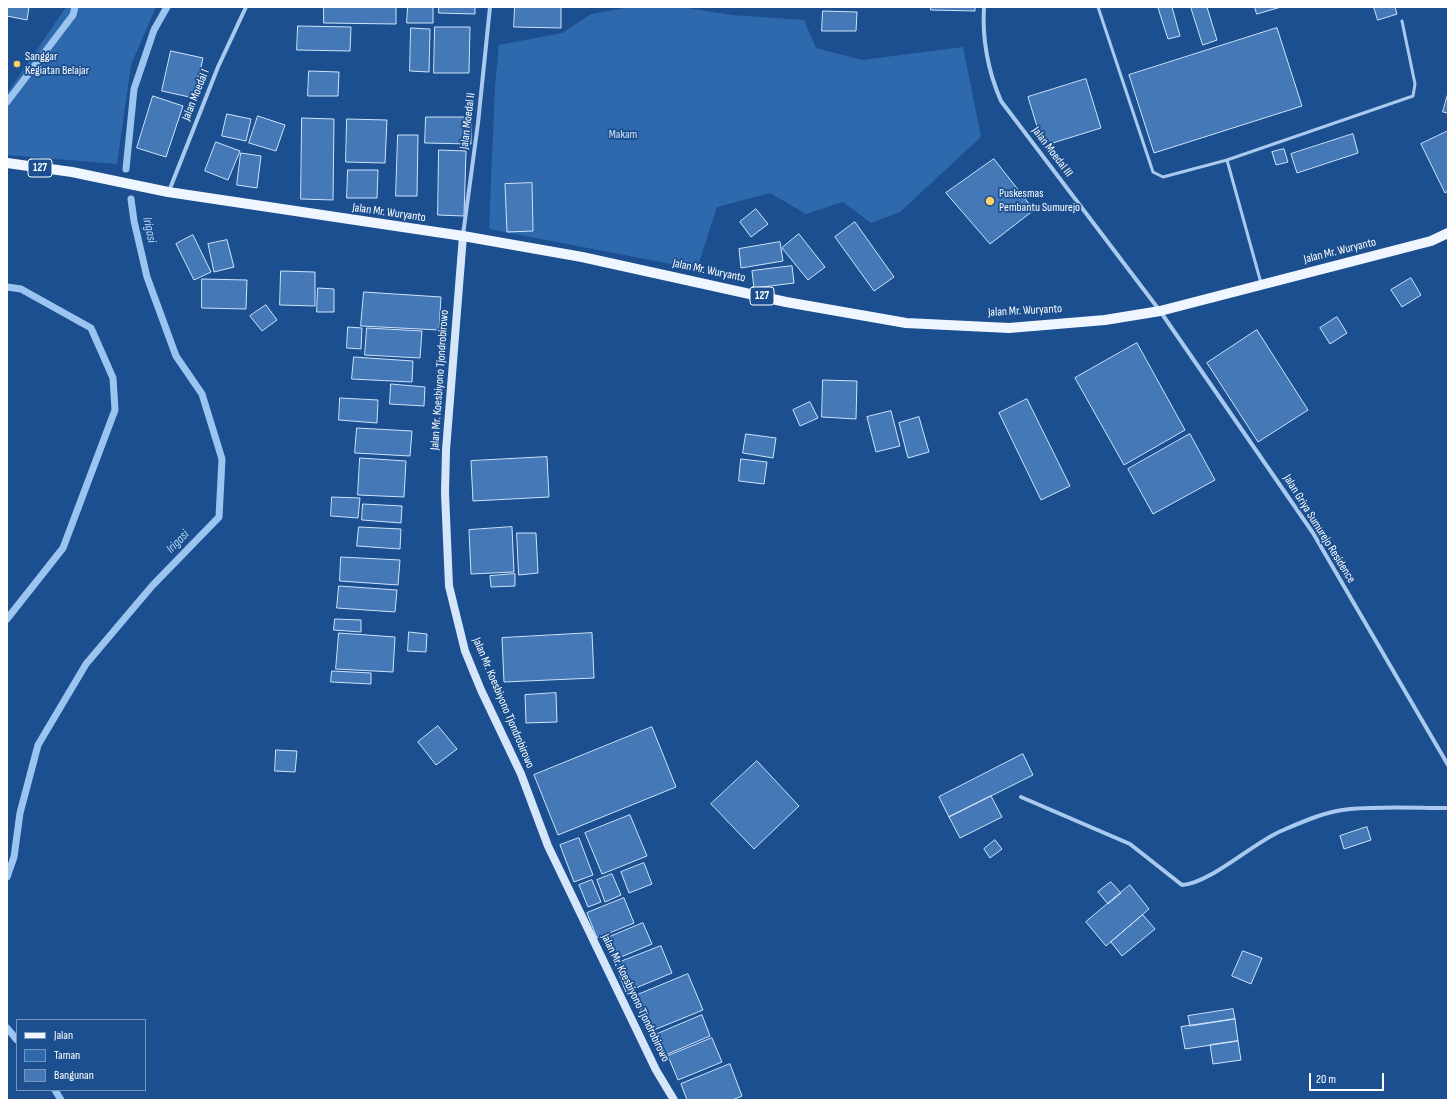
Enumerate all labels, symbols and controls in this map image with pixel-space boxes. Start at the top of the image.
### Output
place label: Sanggar Kegiatan Belajar [25,50,89,78]
marker: Sanggar Kegiatan Belajar [12,59,22,69]
street label: Jalan Moedal I [179,67,213,123]
street label: Jalan Moedal II [457,92,479,150]
street label: Jalan Moedal III [1029,124,1075,180]
park label: Makam [609,128,637,142]
road number: 127 [28,159,52,177]
place label: Puskesmas Pembantu Sumurejo [999,187,1080,215]
marker: Puskesmas Pembantu Sumurejo [984,195,996,207]
street label: Jalan Mr. Wuryanto [351,201,427,225]
water label: Irigasi [139,216,159,244]
street label: Jalan Mr. Wuryanto [1302,235,1378,267]
street label: Jalan Mr. Wuryanto [671,256,747,286]
road number: 127 [750,287,774,305]
street label: Jalan Mr. Wuryanto [988,302,1062,320]
street label: Jalan Mr. Koesbiyono Tjondrobirowo [428,309,452,451]
street label: Jalan Griya Sumurejo Residence [1280,472,1358,586]
water label: Irigasi [163,527,193,557]
street label: Jalan Mr. Koesbiyono Tjondrobirowo [469,635,537,771]
street label: Jalan Mr. Koesbiyono Tjondrobirowo [598,932,672,1064]
legend [16,1019,146,1091]
text: Jalan [54,1028,73,1043]
text: Taman [54,1048,80,1063]
scale bar [1311,1065,1386,1091]
text: Bangunan [54,1068,94,1083]
text: 20 m [1316,1072,1336,1087]

